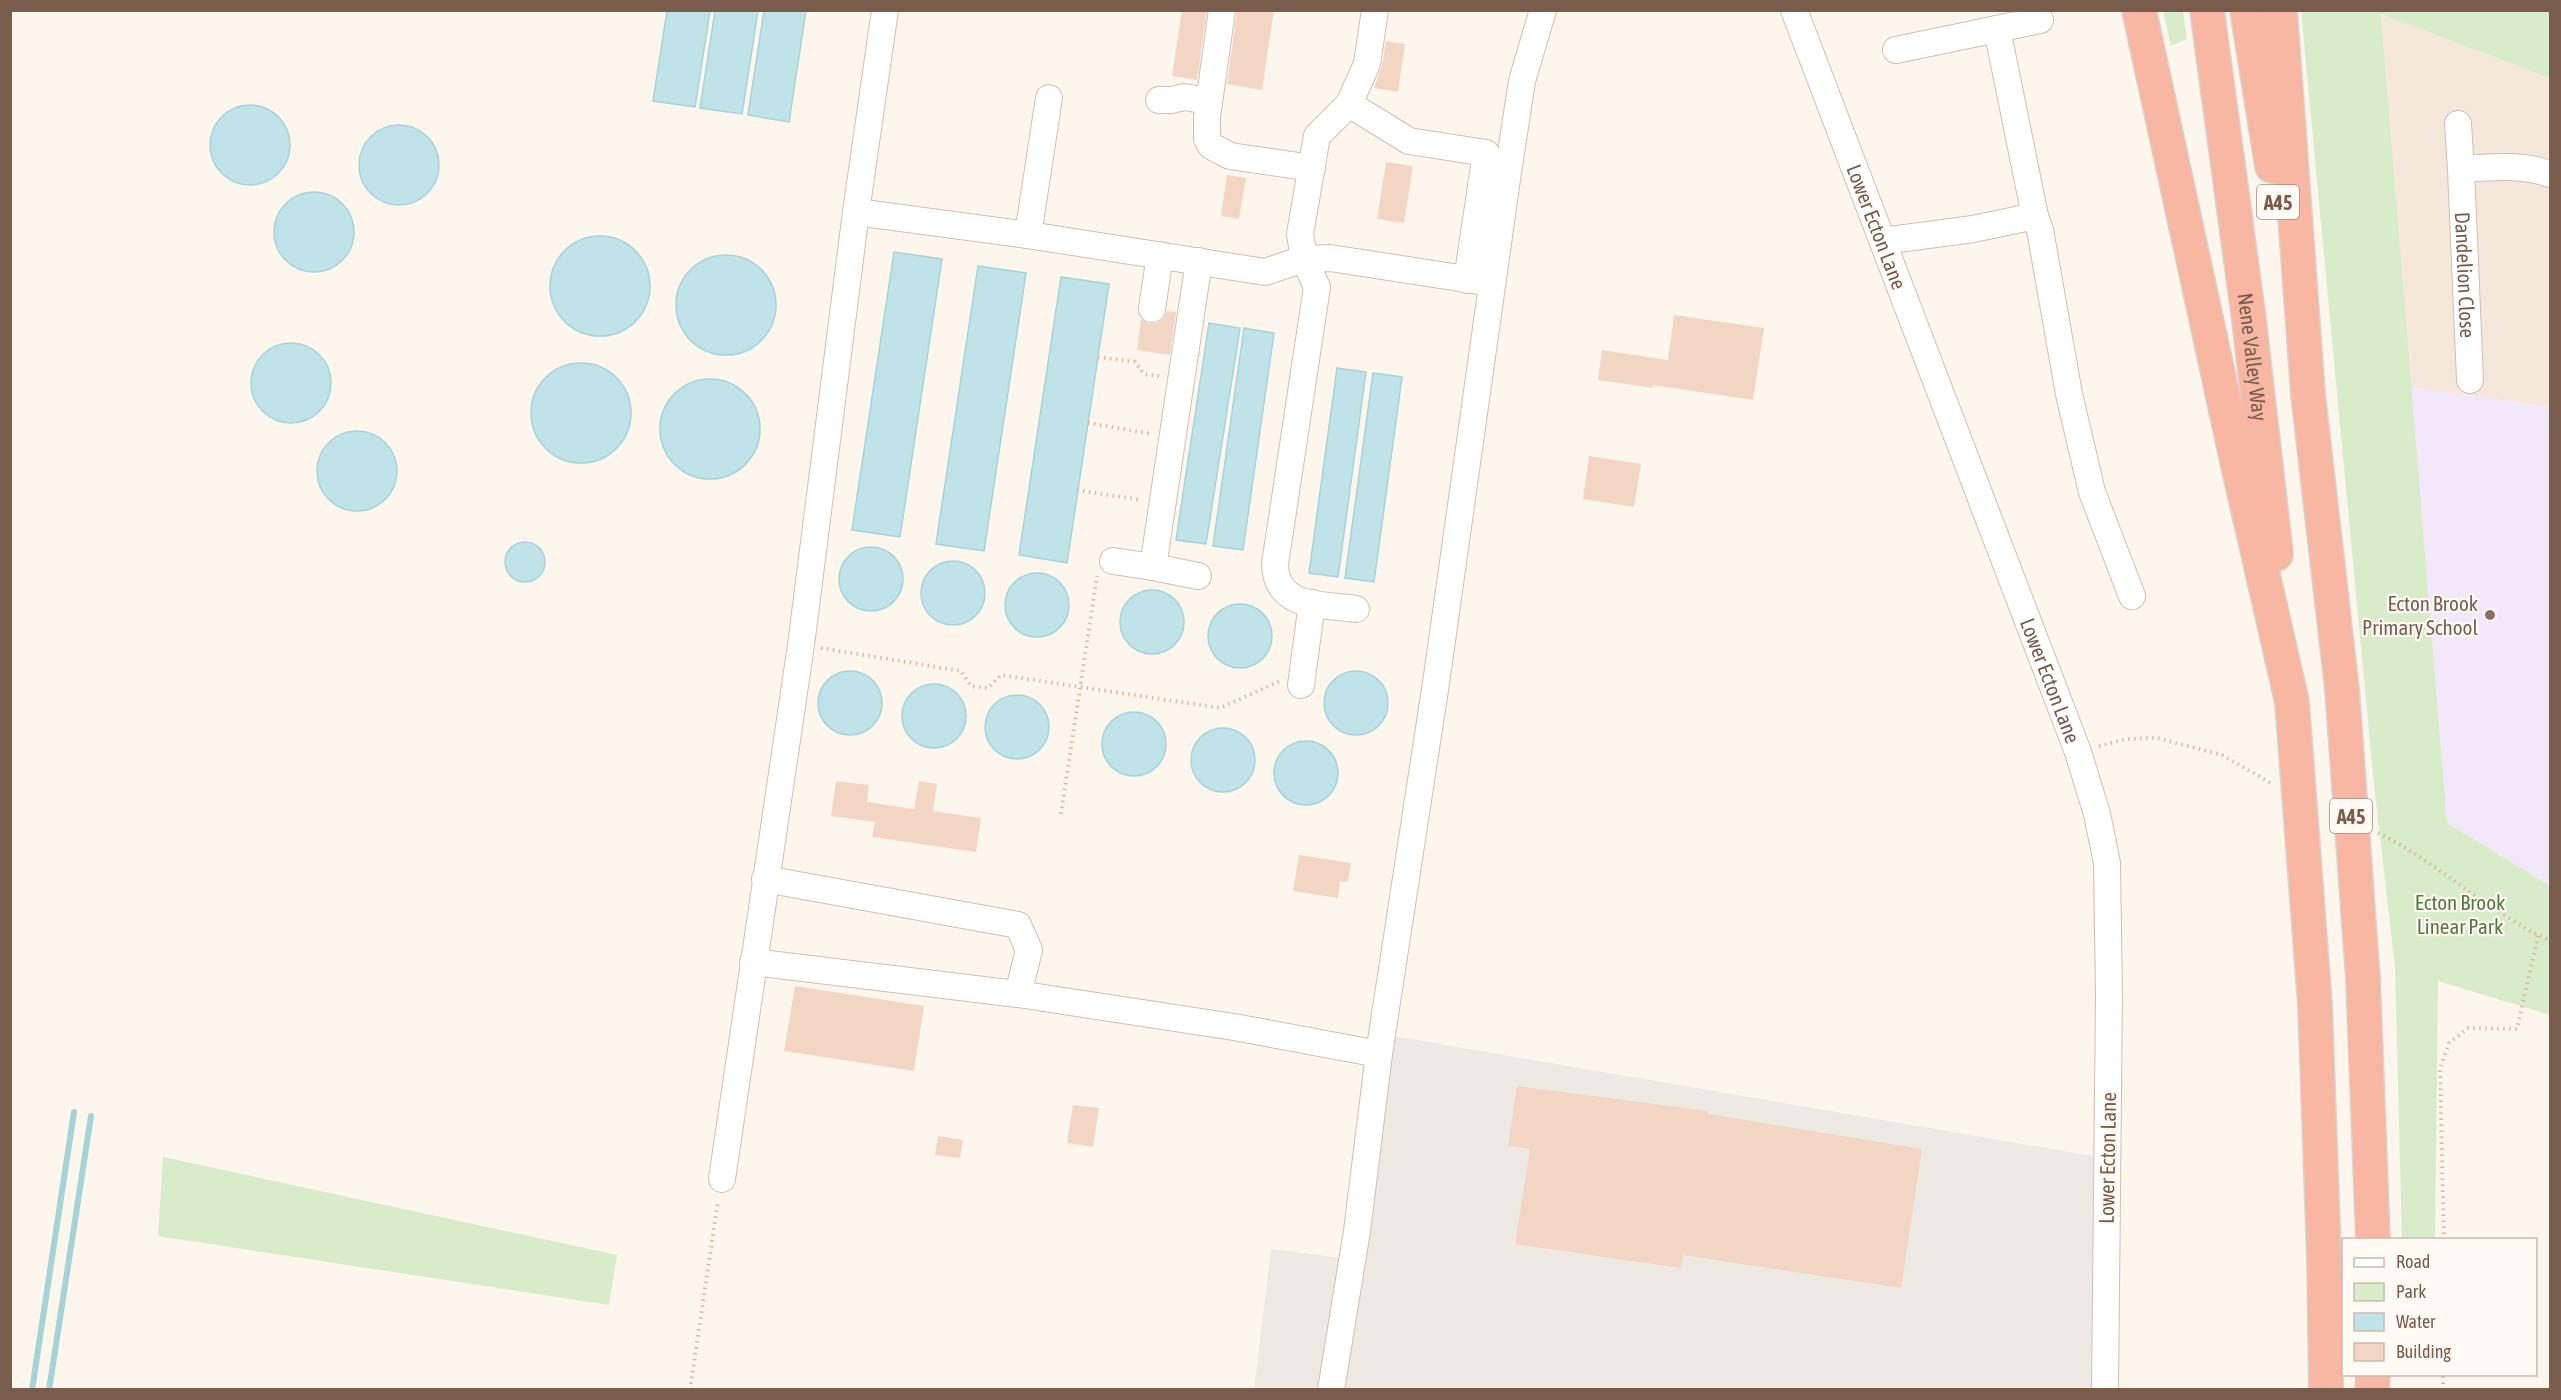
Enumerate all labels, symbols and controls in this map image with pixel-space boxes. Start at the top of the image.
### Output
street label: Lower Ecton Lane [1842,161,1912,293]
road number: A45 [2257,185,2299,219]
street label: Dandelion Close [2451,211,2480,338]
street label: Nene Valley Way [2233,291,2273,423]
place label: Ecton Brook Primary School [2362,591,2478,639]
marker: Ecton Brook Primary School [2483,608,2497,622]
street label: Lower Ecton Lane [2016,615,2085,746]
road number: A45 [2330,799,2372,833]
park label: Ecton Brook Linear Park [2415,890,2505,938]
street label: Lower Ecton Lane [2094,1092,2120,1224]
legend [2342,1238,2537,1376]
text: Road [2396,1251,2430,1272]
text: Park [2396,1281,2426,1302]
text: Water [2396,1311,2436,1332]
text: Building [2396,1341,2451,1362]

